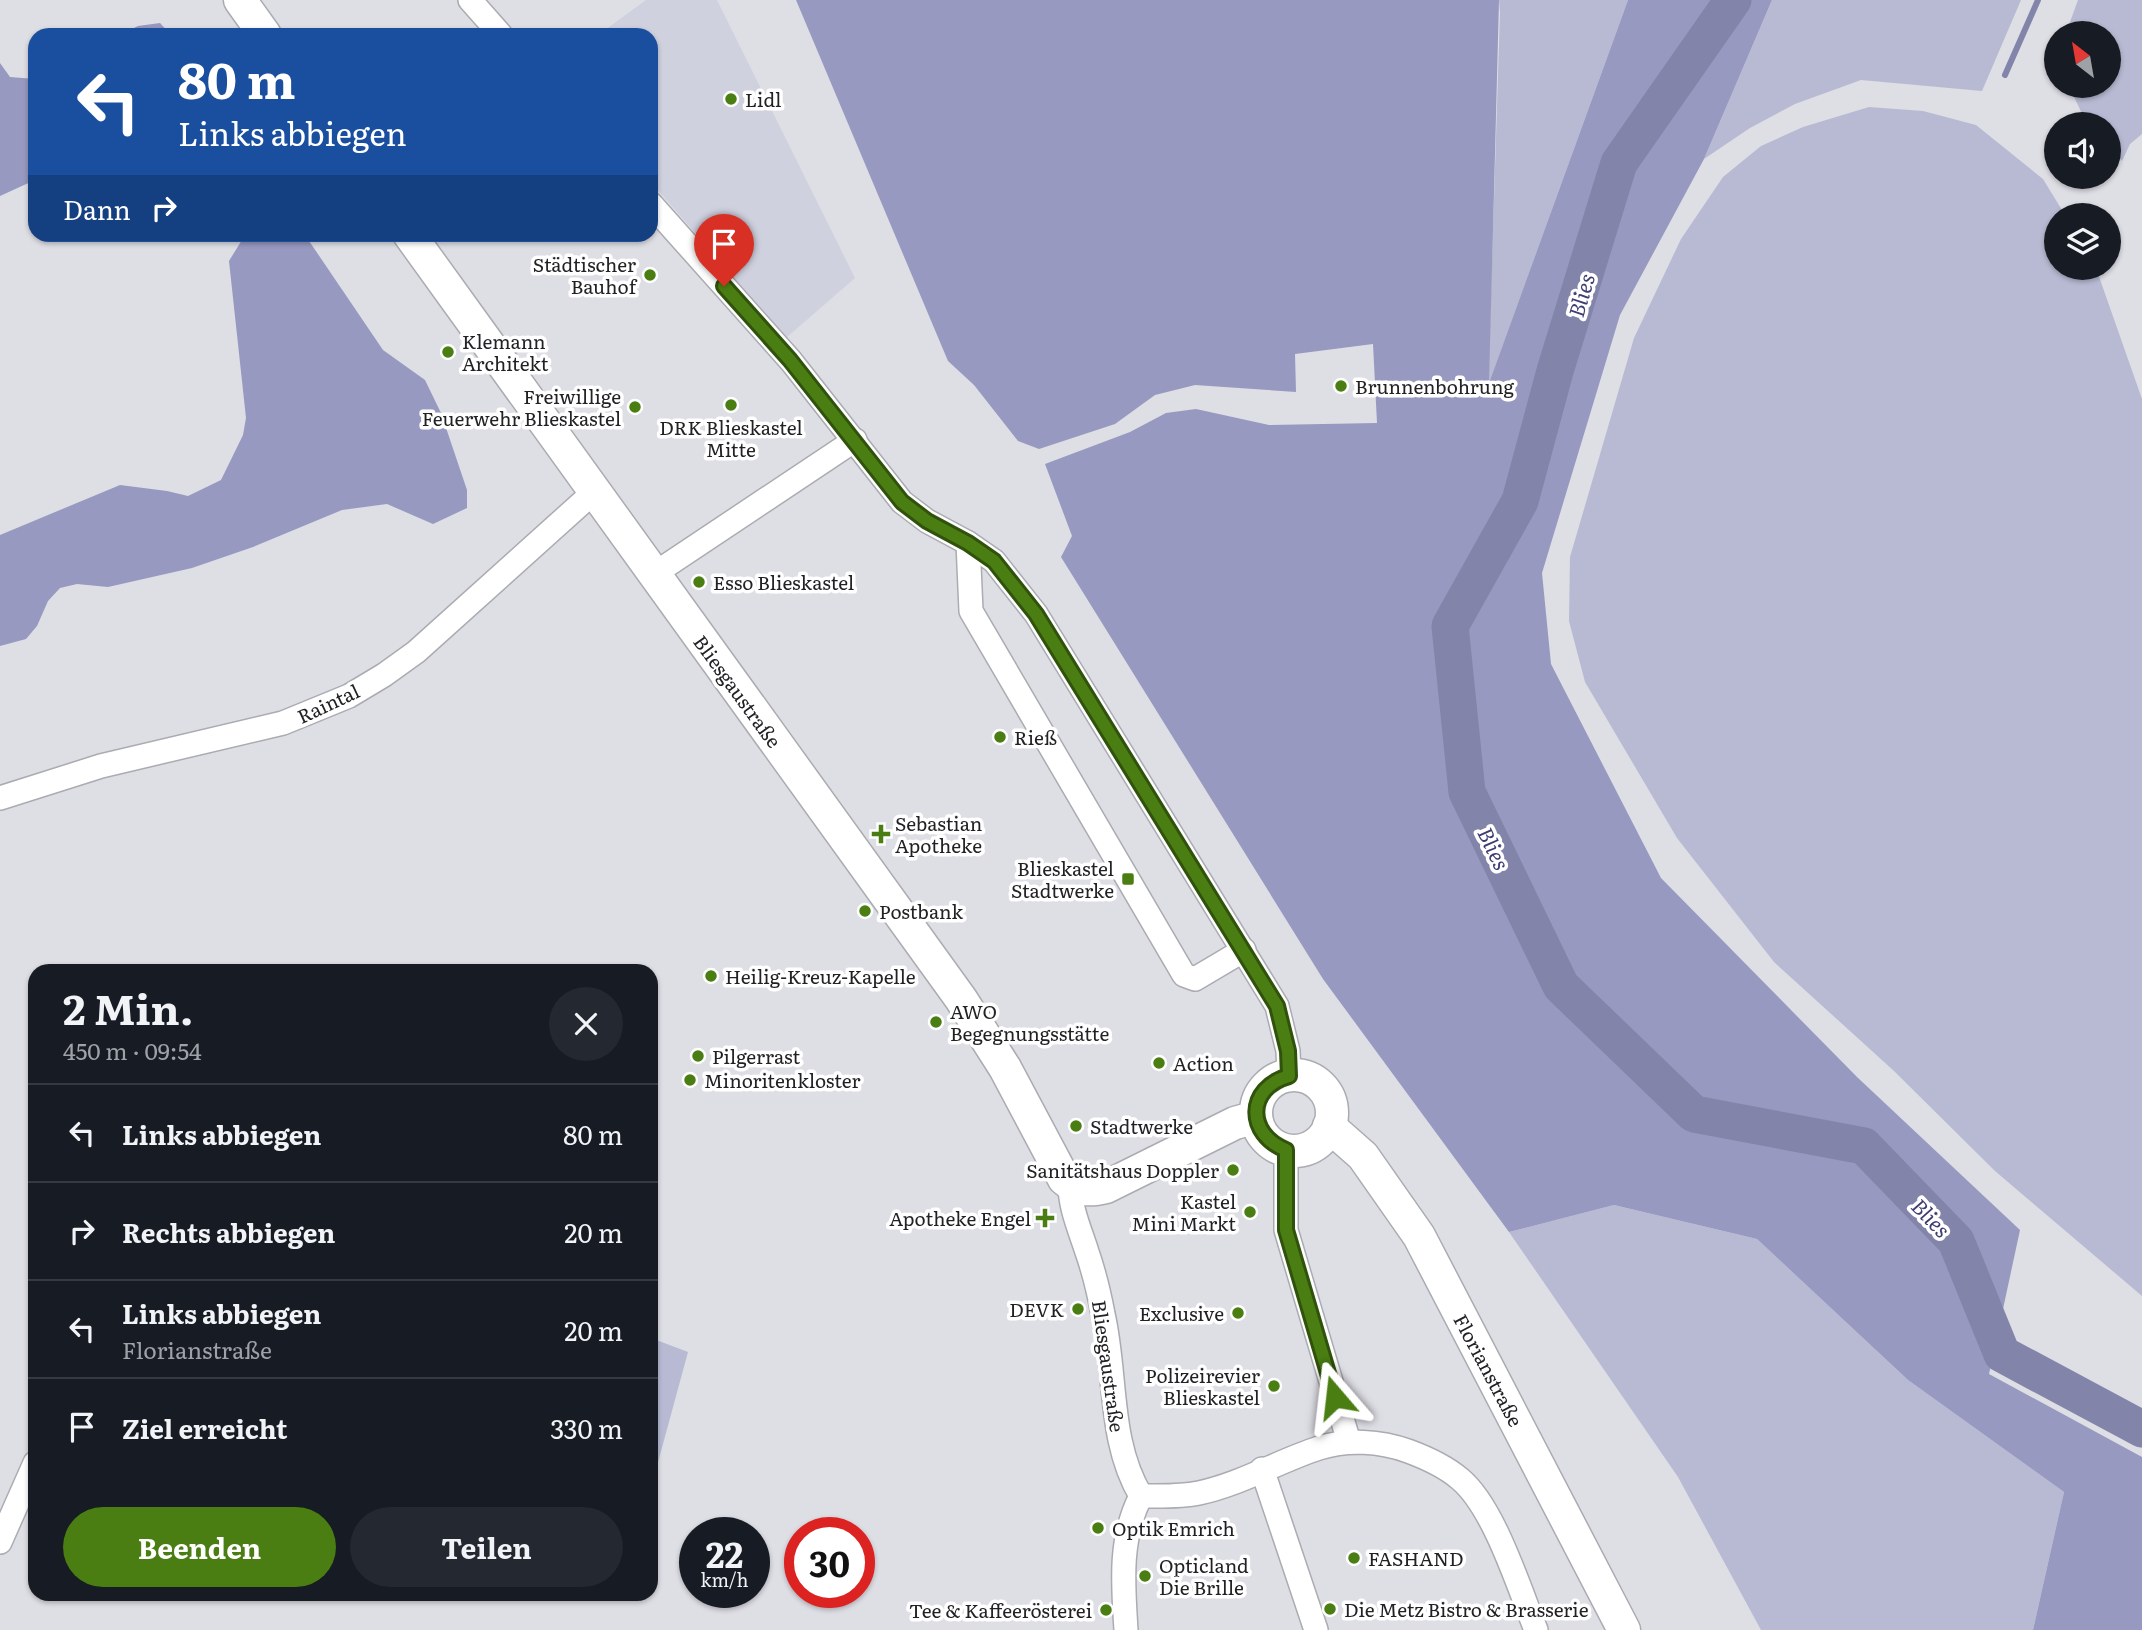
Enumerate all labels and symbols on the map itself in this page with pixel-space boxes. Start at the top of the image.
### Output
north arrow [2044,21,2121,98]
place label: Lidl [745,85,781,113]
marker: Lidl [723,91,739,107]
pin [694,214,754,286]
place label: Städtischer Bauhof [533,250,638,300]
marker: Städtischer Bauhof [642,267,658,283]
water label: Blies [1559,269,1601,321]
place label: Klemann Architekt [462,327,549,377]
marker: Klemann Architekt [440,344,456,360]
place label: Brunnenbohrung [1355,372,1514,400]
marker: Brunnenbohrung [1333,378,1349,394]
place label: Freiwillige Feuerwehr Blieskastel [422,382,621,432]
marker: DRK Blieskastel Mitte [723,397,739,413]
marker: Freiwillige Feuerwehr Blieskastel [627,399,643,415]
place label: DRK Blieskastel Mitte [659,413,803,463]
place label: Esso Blieskastel [713,568,854,596]
marker: Esso Blieskastel [691,574,707,590]
street label: Bliesgaustraße [688,629,789,753]
street label: Raintal [292,676,364,730]
place label: Rieß [1014,723,1057,751]
marker: Rieß [992,729,1008,745]
place label: Sebastian Apotheke [895,809,982,859]
water label: Blies [1471,821,1519,875]
marker: Sebastian Apotheke [873,826,889,842]
place label: Blieskastel Stadtwerke [1011,854,1114,904]
marker: Blieskastel Stadtwerke [1120,871,1136,887]
place label: Postbank [879,897,964,925]
marker: Postbank [857,903,873,919]
place label: Heilig-Kreuz-Kapelle [725,962,916,990]
marker: Heilig-Kreuz-Kapelle [703,968,719,984]
place label: AWO Begegnungsstätte [950,997,1109,1047]
marker: AWO Begegnungsstätte [928,1014,944,1030]
place label: Pilgerrast [712,1042,800,1070]
marker: Pilgerrast [690,1048,706,1064]
place label: Action [1173,1049,1234,1077]
marker: Action [1151,1055,1167,1071]
place label: Minoritenkloster [704,1066,860,1094]
marker: Minoritenkloster [682,1072,698,1088]
place label: Stadtwerke [1090,1112,1193,1140]
marker: Stadtwerke [1068,1118,1084,1134]
place label: Sanitätshaus Doppler [1026,1156,1219,1184]
marker: Sanitätshaus Doppler [1225,1162,1241,1178]
place label: Kastel Mini Markt [1132,1187,1236,1237]
water label: Blies [1906,1190,1958,1244]
place label: Apotheke Engel [889,1204,1031,1232]
marker: Kastel Mini Markt [1242,1204,1258,1220]
marker: Apotheke Engel [1037,1210,1053,1226]
place label: DEVK [1009,1295,1064,1323]
street label: Bliesgaustraße [1086,1298,1132,1434]
place label: Exclusive [1139,1299,1224,1327]
marker: DEVK [1070,1301,1086,1317]
marker: Exclusive [1230,1305,1246,1321]
street label: Florianstraße [1448,1309,1530,1431]
position arrow [1298,1360,1372,1434]
place label: Polizeirevier Blieskastel [1145,1361,1260,1411]
marker: Polizeirevier Blieskastel [1266,1378,1282,1394]
place label: Optik Emrich [1112,1514,1235,1542]
speed limit sign: 30 [784,1517,875,1608]
marker: Optik Emrich [1090,1520,1106,1536]
place label: FASHAND [1368,1544,1464,1572]
marker: FASHAND [1346,1550,1362,1566]
place label: Opticland Die Brille [1159,1551,1249,1601]
marker: Opticland Die Brille [1137,1568,1153,1584]
place label: Die Metz Bistro & Brasserie [1344,1595,1589,1623]
place label: Tee & Kaffeerösterei [909,1596,1092,1624]
marker: Die Metz Bistro & Brasserie [1322,1601,1338,1617]
marker: Tee & Kaffeerösterei [1098,1602,1114,1618]

